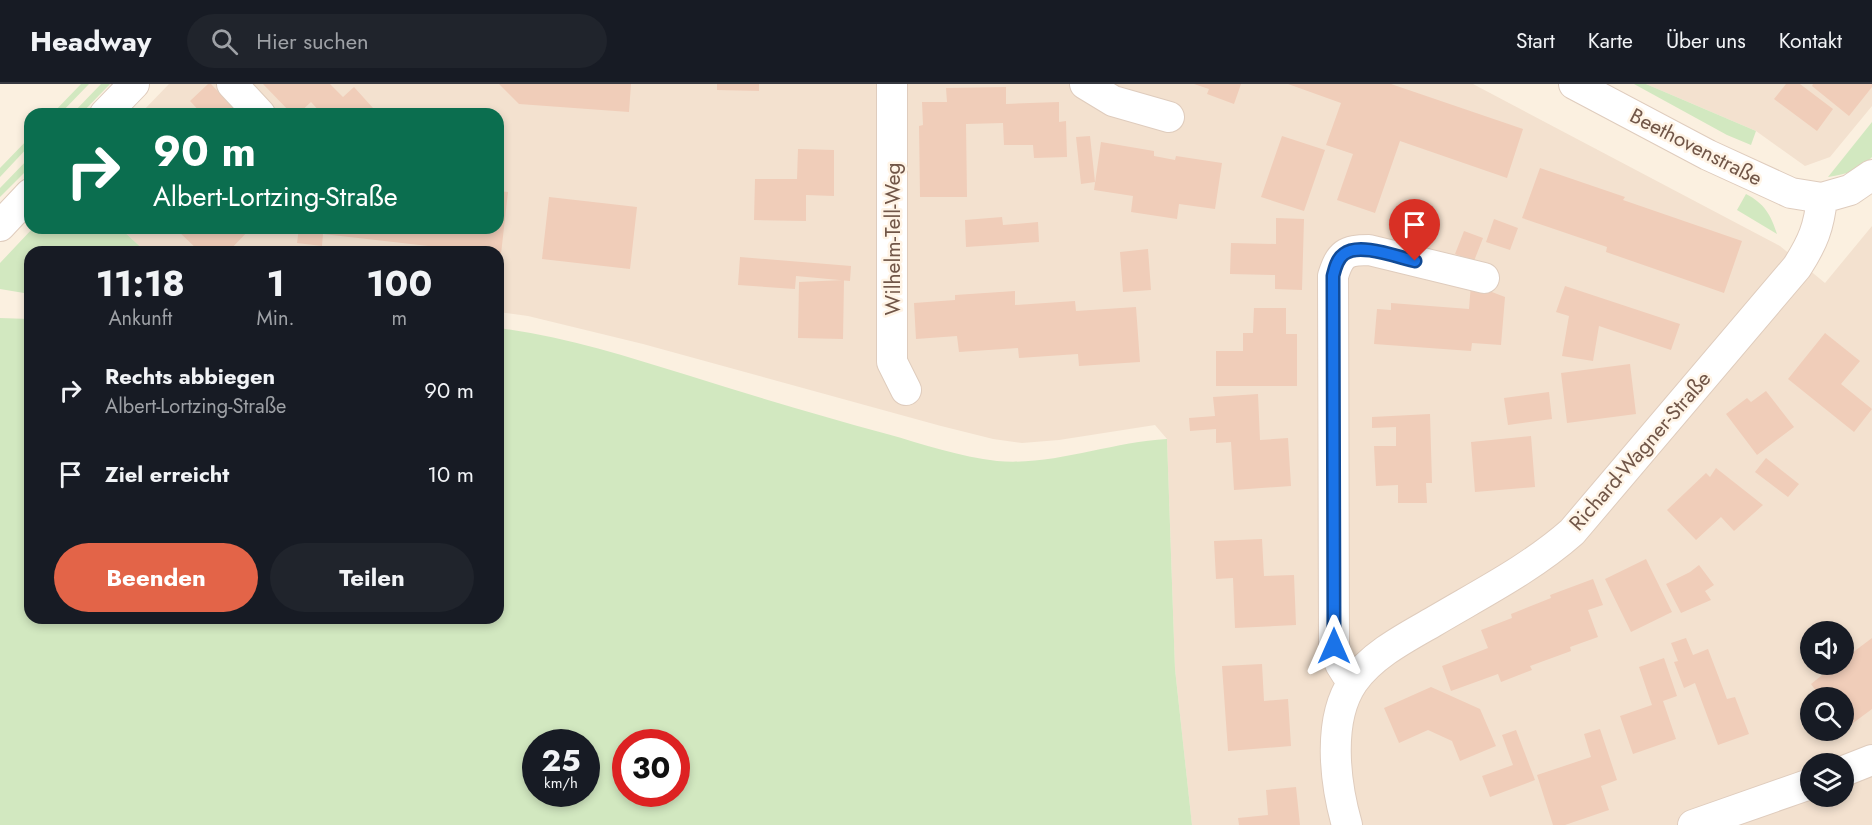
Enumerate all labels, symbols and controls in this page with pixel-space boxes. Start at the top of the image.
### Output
search box [187,14,607,68]
text: Headway [30,21,151,62]
icon: search [208,25,241,58]
text: Hier suchen [256,25,369,57]
text: Start [1516,26,1555,56]
text: Karte [1588,26,1633,56]
text: Über uns [1666,26,1746,56]
text: Kontakt [1779,26,1842,56]
street label: Beethovenstraße [1625,101,1767,193]
text: 90 m [153,121,256,182]
icon: right [54,132,132,210]
street label: Wilhelm-Tell-Weg [878,163,908,316]
text: Albert-Lortzing-Straße [153,177,398,216]
pin [1389,199,1440,261]
icon: arrive [1398,208,1431,241]
text: 11:18 [96,257,185,309]
text: 1 [266,257,285,309]
text: 100 [366,257,432,309]
text: Ankunft [108,304,172,333]
text: Min. [257,304,295,333]
text: m [391,304,407,333]
text: Rechts abbiegen [105,360,275,392]
street label: Richard-Wagner-Straße [1562,365,1718,537]
icon: right [54,374,87,407]
text: 90 m [424,374,474,406]
text: Albert-Lortzing-Straße [105,392,286,421]
icon: arrive [54,458,87,491]
text: Ziel erreicht [105,458,229,490]
text: 10 m [427,458,474,490]
button: Beenden [54,543,258,612]
button: Teilen [270,543,474,612]
position arrow [1302,614,1366,678]
map controls [1800,621,1854,807]
button: sound [1800,621,1854,675]
button: search [1800,687,1854,741]
speed limit sign: 30 [612,729,690,807]
text: 25 [541,739,581,782]
button: layers [1800,753,1854,807]
text: km/h [544,772,578,794]

